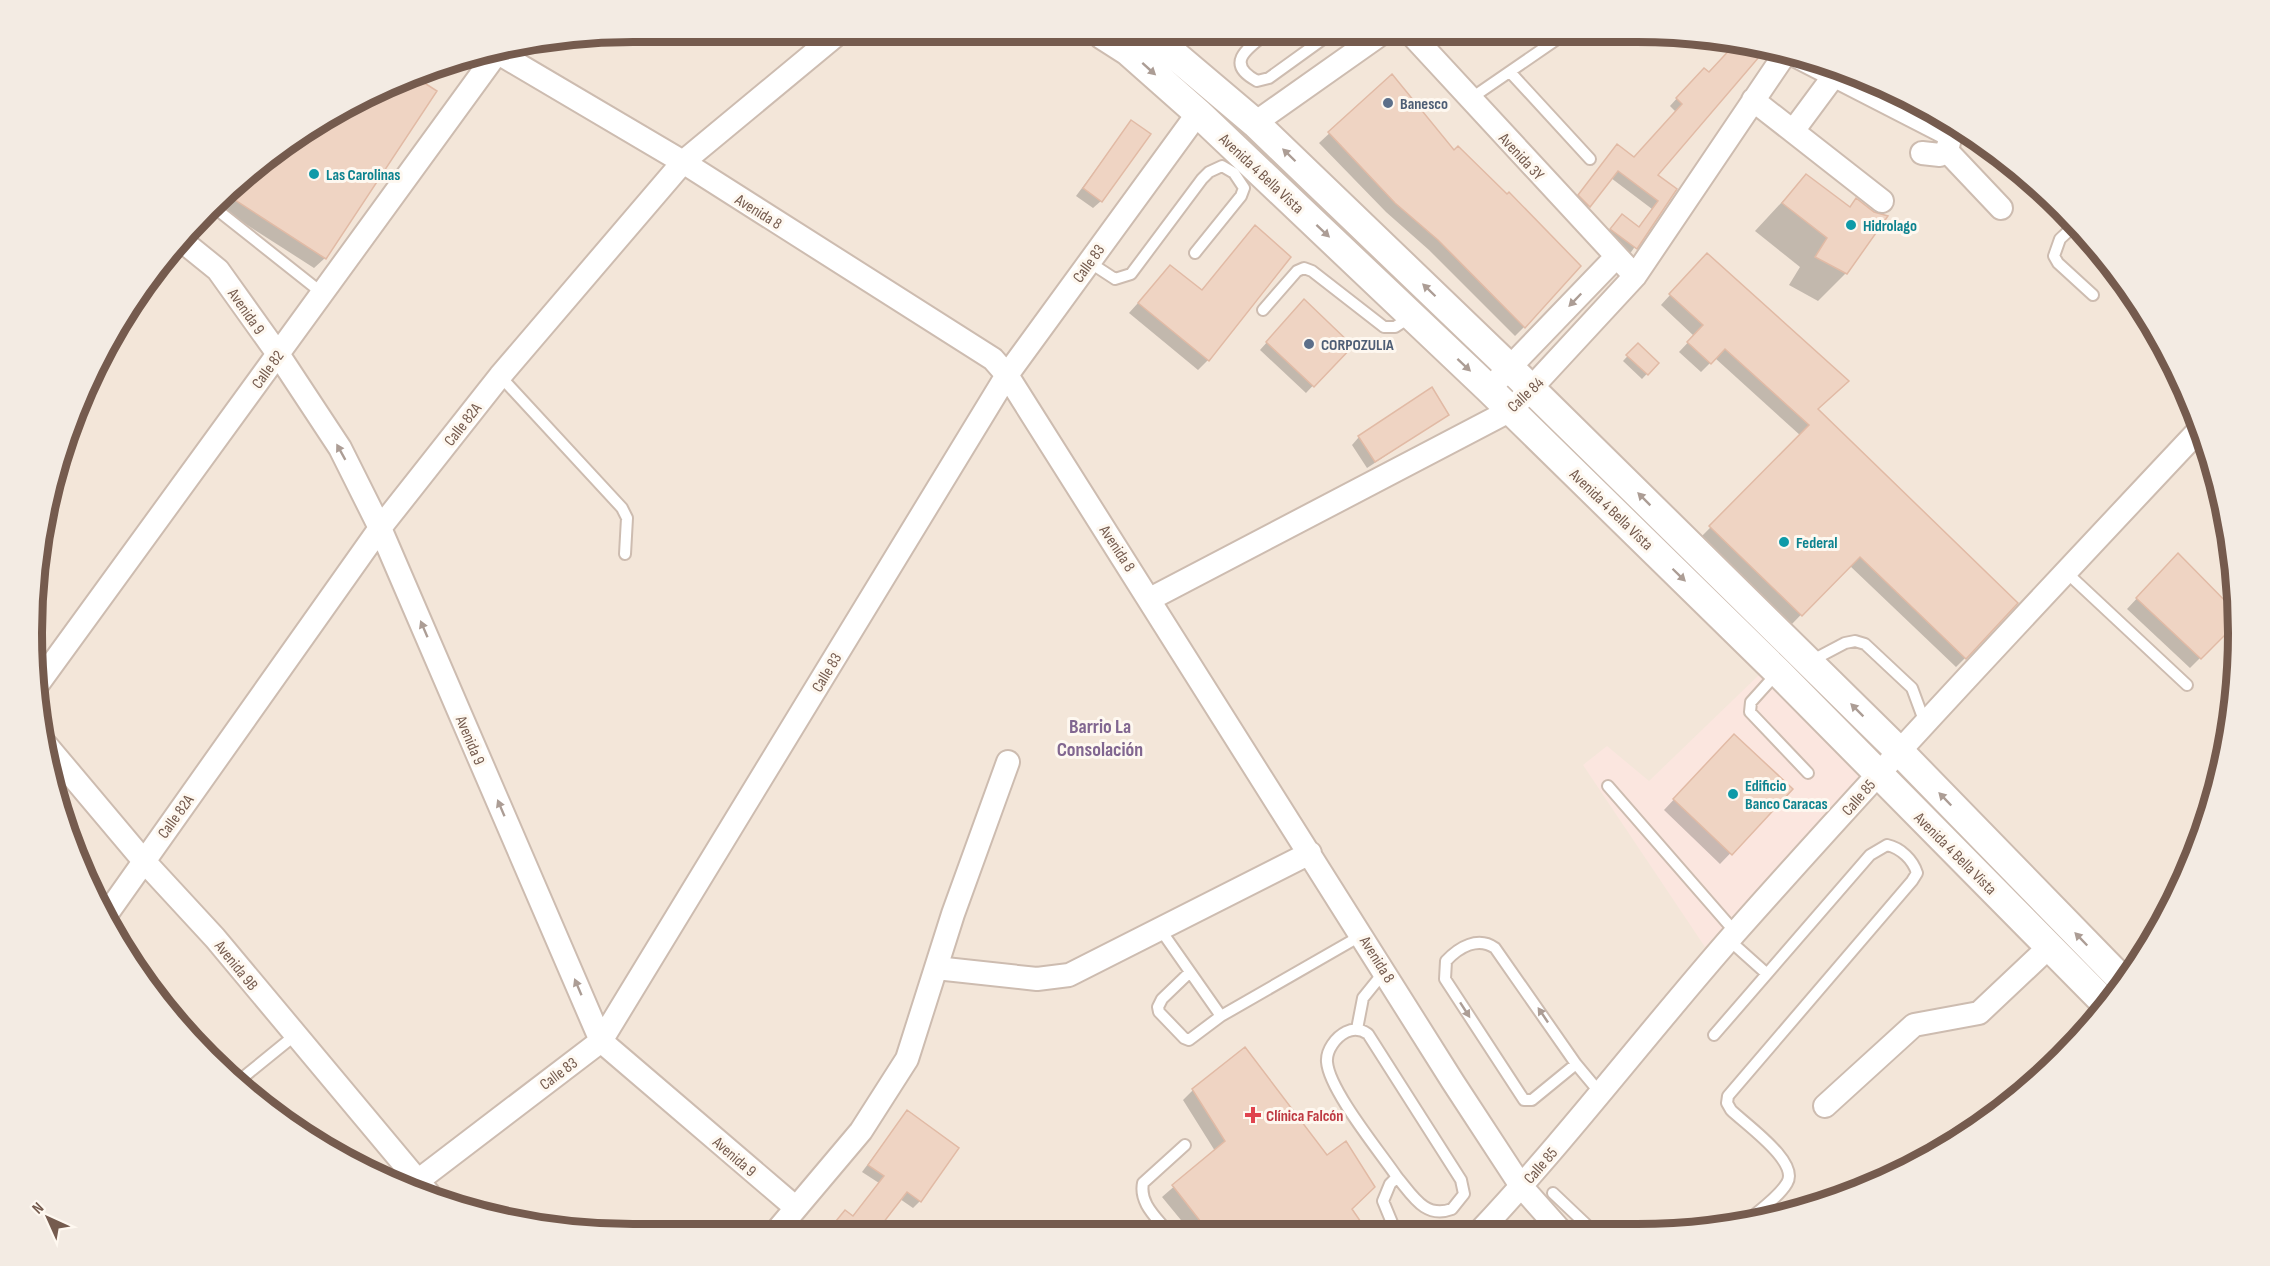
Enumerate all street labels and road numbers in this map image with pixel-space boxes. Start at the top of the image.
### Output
street label: Avenida 4 Bella Vista [1214,129,1307,218]
street label: Avenida 3Y [1494,129,1548,185]
street label: Avenida 8 [731,190,785,234]
street label: Calle 83 [1069,241,1109,287]
street label: Avenida 9 [223,285,268,338]
street label: Calle 82 [248,347,288,393]
street label: Calle 84 [1504,373,1548,417]
street label: Calle 82A [441,400,486,450]
street label: Avenida 4 Bella Vista [1565,465,1657,555]
street label: Avenida 8 [1094,521,1139,576]
street label: Calle 83 [808,650,846,696]
street label: Avenida 9 [450,712,488,768]
street label: Calle 85 [1838,776,1880,820]
street label: Calle 82A [154,791,198,842]
street label: Avenida 4 Bella Vista [1909,808,2000,899]
street label: Avenida 8 [1355,932,1398,987]
street label: Avenida 9B [209,936,262,995]
street label: Calle 83 [536,1054,582,1095]
street label: Avenida 9 [708,1132,760,1181]
street label: Calle 85 [1520,1144,1562,1188]

